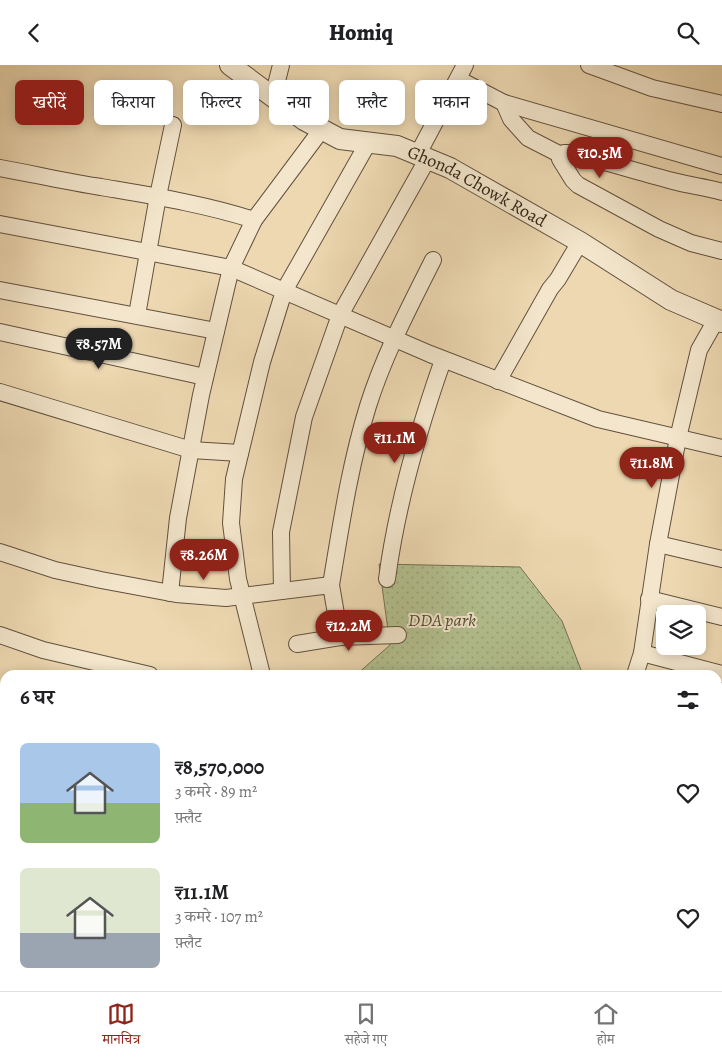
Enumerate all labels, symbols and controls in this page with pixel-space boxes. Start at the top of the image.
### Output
text: Homiq [329,18,393,48]
icon: back [20,19,48,47]
icon: search [674,19,702,47]
chip: खरीदें [15,80,84,125]
chip: किराया [94,80,173,125]
chip: फ़िल्टर [183,80,259,125]
chip: नया [269,80,329,125]
chip: फ़्लैट [339,80,405,125]
chip: मकान [415,80,487,125]
pin: ₹10.5M [559,137,641,179]
street label: Ghonda Chowk Road [404,140,551,233]
text: ₹10.5M [578,142,622,164]
pin: ₹8.57M [58,327,140,370]
text: ₹8.57M [76,333,122,355]
pin: ₹11.1M [354,421,436,464]
text: ₹11.1M [374,427,416,449]
pin: ₹11.8M [611,447,693,489]
text: ₹11.8M [631,452,673,474]
pin: ₹8.26M [163,539,245,581]
text: ₹8.26M [181,544,227,566]
map controls [656,605,706,655]
button: layers [656,605,706,655]
park label: DDA park [408,608,476,632]
pin: ₹12.2M [308,609,390,652]
text: ₹12.2M [326,615,372,637]
text: 6 घर [20,683,54,711]
icon: filters [674,686,702,714]
text: ₹8,570,000 [175,753,264,781]
icon: home [60,763,120,823]
icon: heart [674,779,702,807]
text: 3 कमरे · 89 m² [175,781,257,803]
text: फ़्लैट [175,807,202,829]
text: ₹11.1M [175,878,229,906]
icon: home [60,888,120,948]
icon: heart [674,904,702,932]
text: 3 कमरे · 107 m² [175,906,263,928]
text: फ़्लैट [175,932,202,954]
tab: मानचित्र [102,1000,140,1053]
tab: सहेजे गए [345,1000,387,1053]
tab: होम [592,1000,620,1053]

